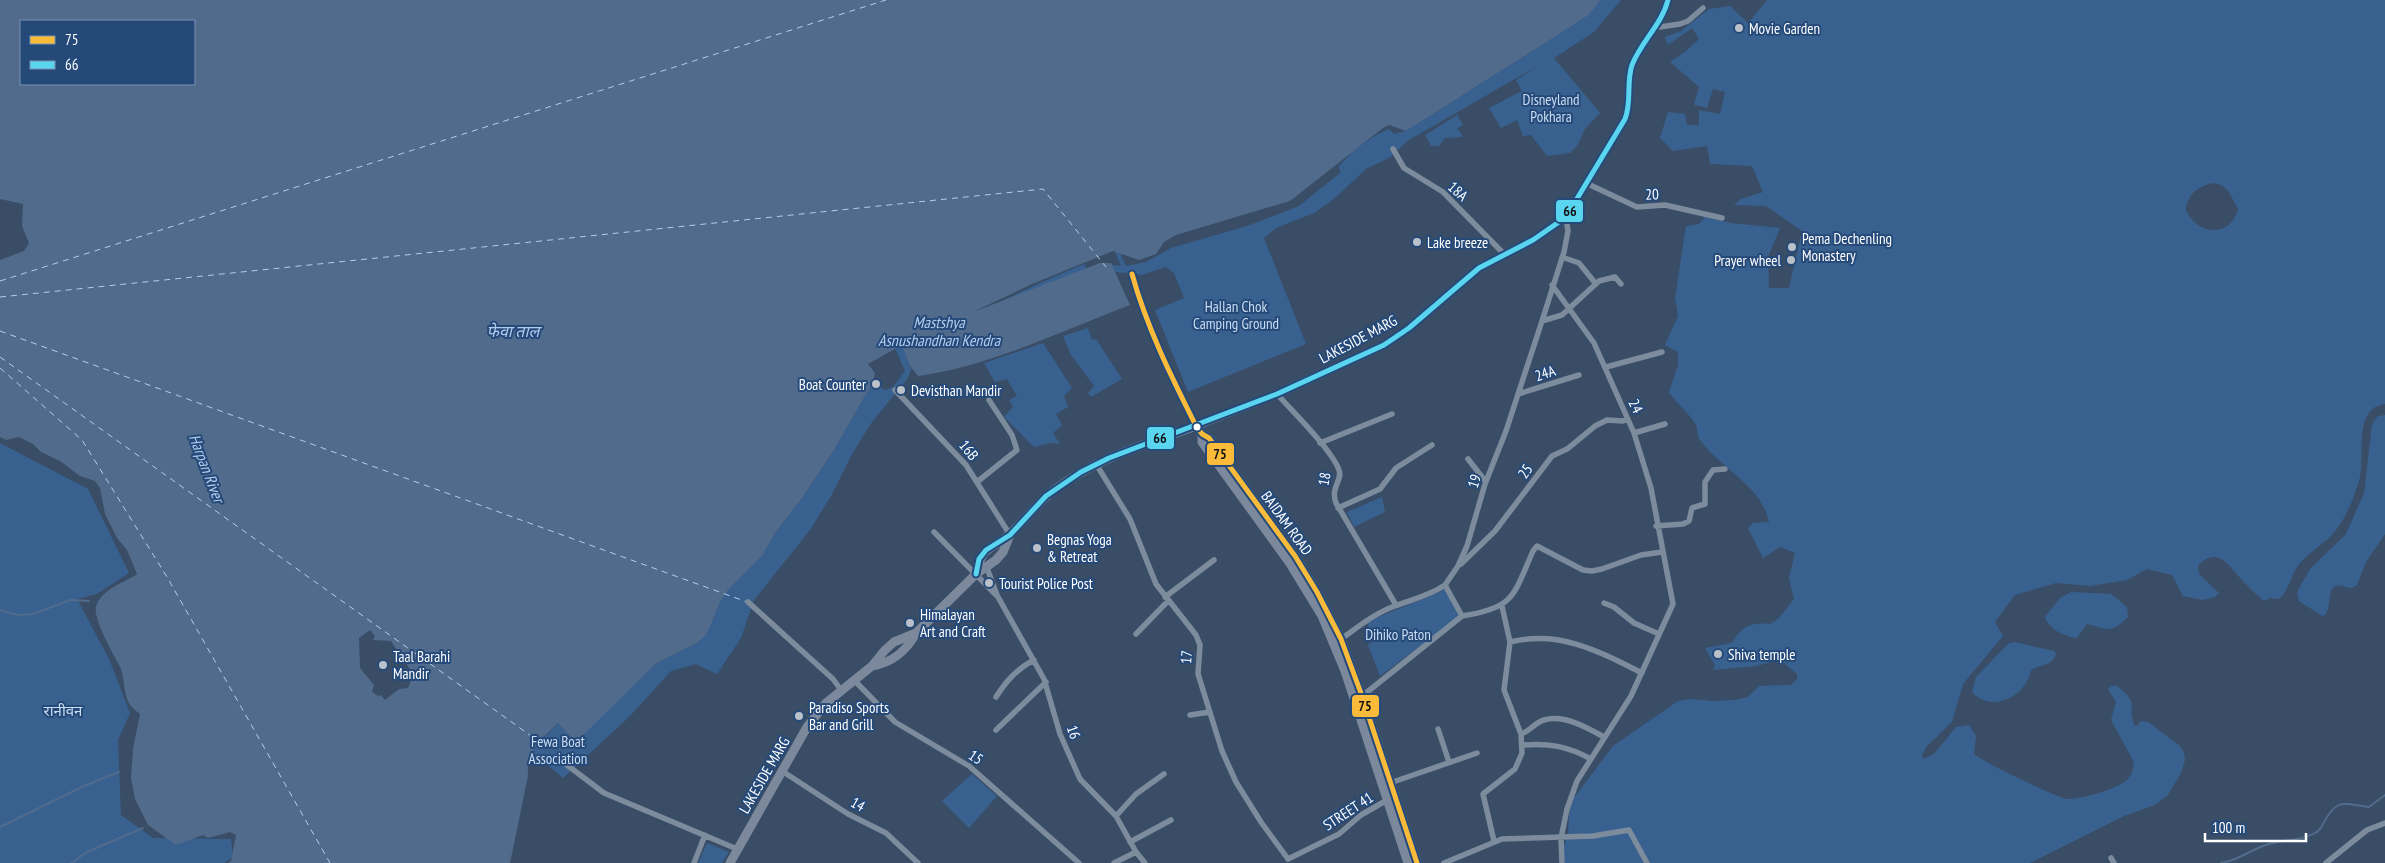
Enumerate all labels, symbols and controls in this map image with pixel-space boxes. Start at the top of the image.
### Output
place label: Movie Garden [1749,19,1820,38]
legend [20,20,195,85]
marker: Movie Garden [1733,22,1745,34]
text: 75 [65,30,79,49]
text: 66 [65,55,79,74]
park label: Disneyland Pokhara [1523,90,1579,126]
street label: 18A [1444,177,1473,206]
street label: 20 [1645,184,1659,204]
line badge: 66 [1555,199,1584,223]
text: 66 [1563,202,1577,220]
place label: Pema Dechenling Monastery [1802,229,1892,265]
place label: Lake breeze [1427,233,1488,252]
marker: Lake breeze [1411,236,1423,248]
marker: Pema Dechenling Monastery [1786,241,1798,253]
place label: Prayer wheel [1714,251,1782,270]
marker: Prayer wheel [1785,254,1797,266]
park label: Hallan Chok Camping Ground [1193,297,1279,333]
street label: LAKESIDE MARG [1316,311,1400,367]
water label: Mastshya Asnushandhan Kendra [878,312,1002,350]
water label: फेवा ताल [487,321,543,341]
street label: 24A [1532,361,1559,385]
place label: Boat Counter [799,375,867,394]
marker: Boat Counter [870,378,882,390]
place label: Devisthan Mandir [911,381,1002,400]
marker: Devisthan Mandir [895,384,907,396]
street label: 24 [1624,396,1648,416]
unlabelled marker [1192,422,1202,432]
line badge: 66 [1146,426,1175,450]
text: 66 [1153,429,1167,447]
water label: Harpan River [185,431,230,507]
street label: 16B [955,436,983,464]
line badge: 75 [1206,442,1235,466]
text: 75 [1213,445,1227,463]
street label: 25 [1513,460,1537,482]
street label: 18 [1313,471,1335,487]
street label: 19 [1463,472,1485,490]
street label: BAIDAM ROAD [1257,487,1317,559]
place label: Begnas Yoga & Retreat [1047,530,1112,566]
marker: Begnas Yoga & Retreat [1031,542,1043,554]
place label: Tourist Police Post [999,574,1093,593]
marker: Tourist Police Post [983,577,995,589]
place label: Himalayan Art and Craft [920,605,986,641]
marker: Himalayan Art and Craft [904,617,916,629]
park label: Dihiko Paton [1365,625,1431,644]
place label: Shiva temple [1728,645,1795,664]
place label: Taal Barahi Mandir [393,647,450,683]
marker: Shiva temple [1712,648,1724,660]
street label: 17 [1176,649,1196,665]
marker: Taal Barahi Mandir [377,659,389,671]
line badge: 75 [1351,694,1380,718]
text: 75 [1358,697,1372,715]
place label: Paradiso Sports Bar and Grill [809,698,889,734]
park label: रानीवन [44,701,83,720]
marker: Paradiso Sports Bar and Grill [793,710,805,722]
street label: 16 [1063,723,1085,742]
park label: Fewa Boat Association [529,732,587,768]
street label: LAKESIDE MARG [734,733,794,817]
street label: 15 [965,745,987,769]
street label: STREET 41 [1319,788,1377,834]
street label: 14 [847,792,869,816]
scale bar [2205,810,2306,842]
text: 100 m [2212,818,2245,837]

